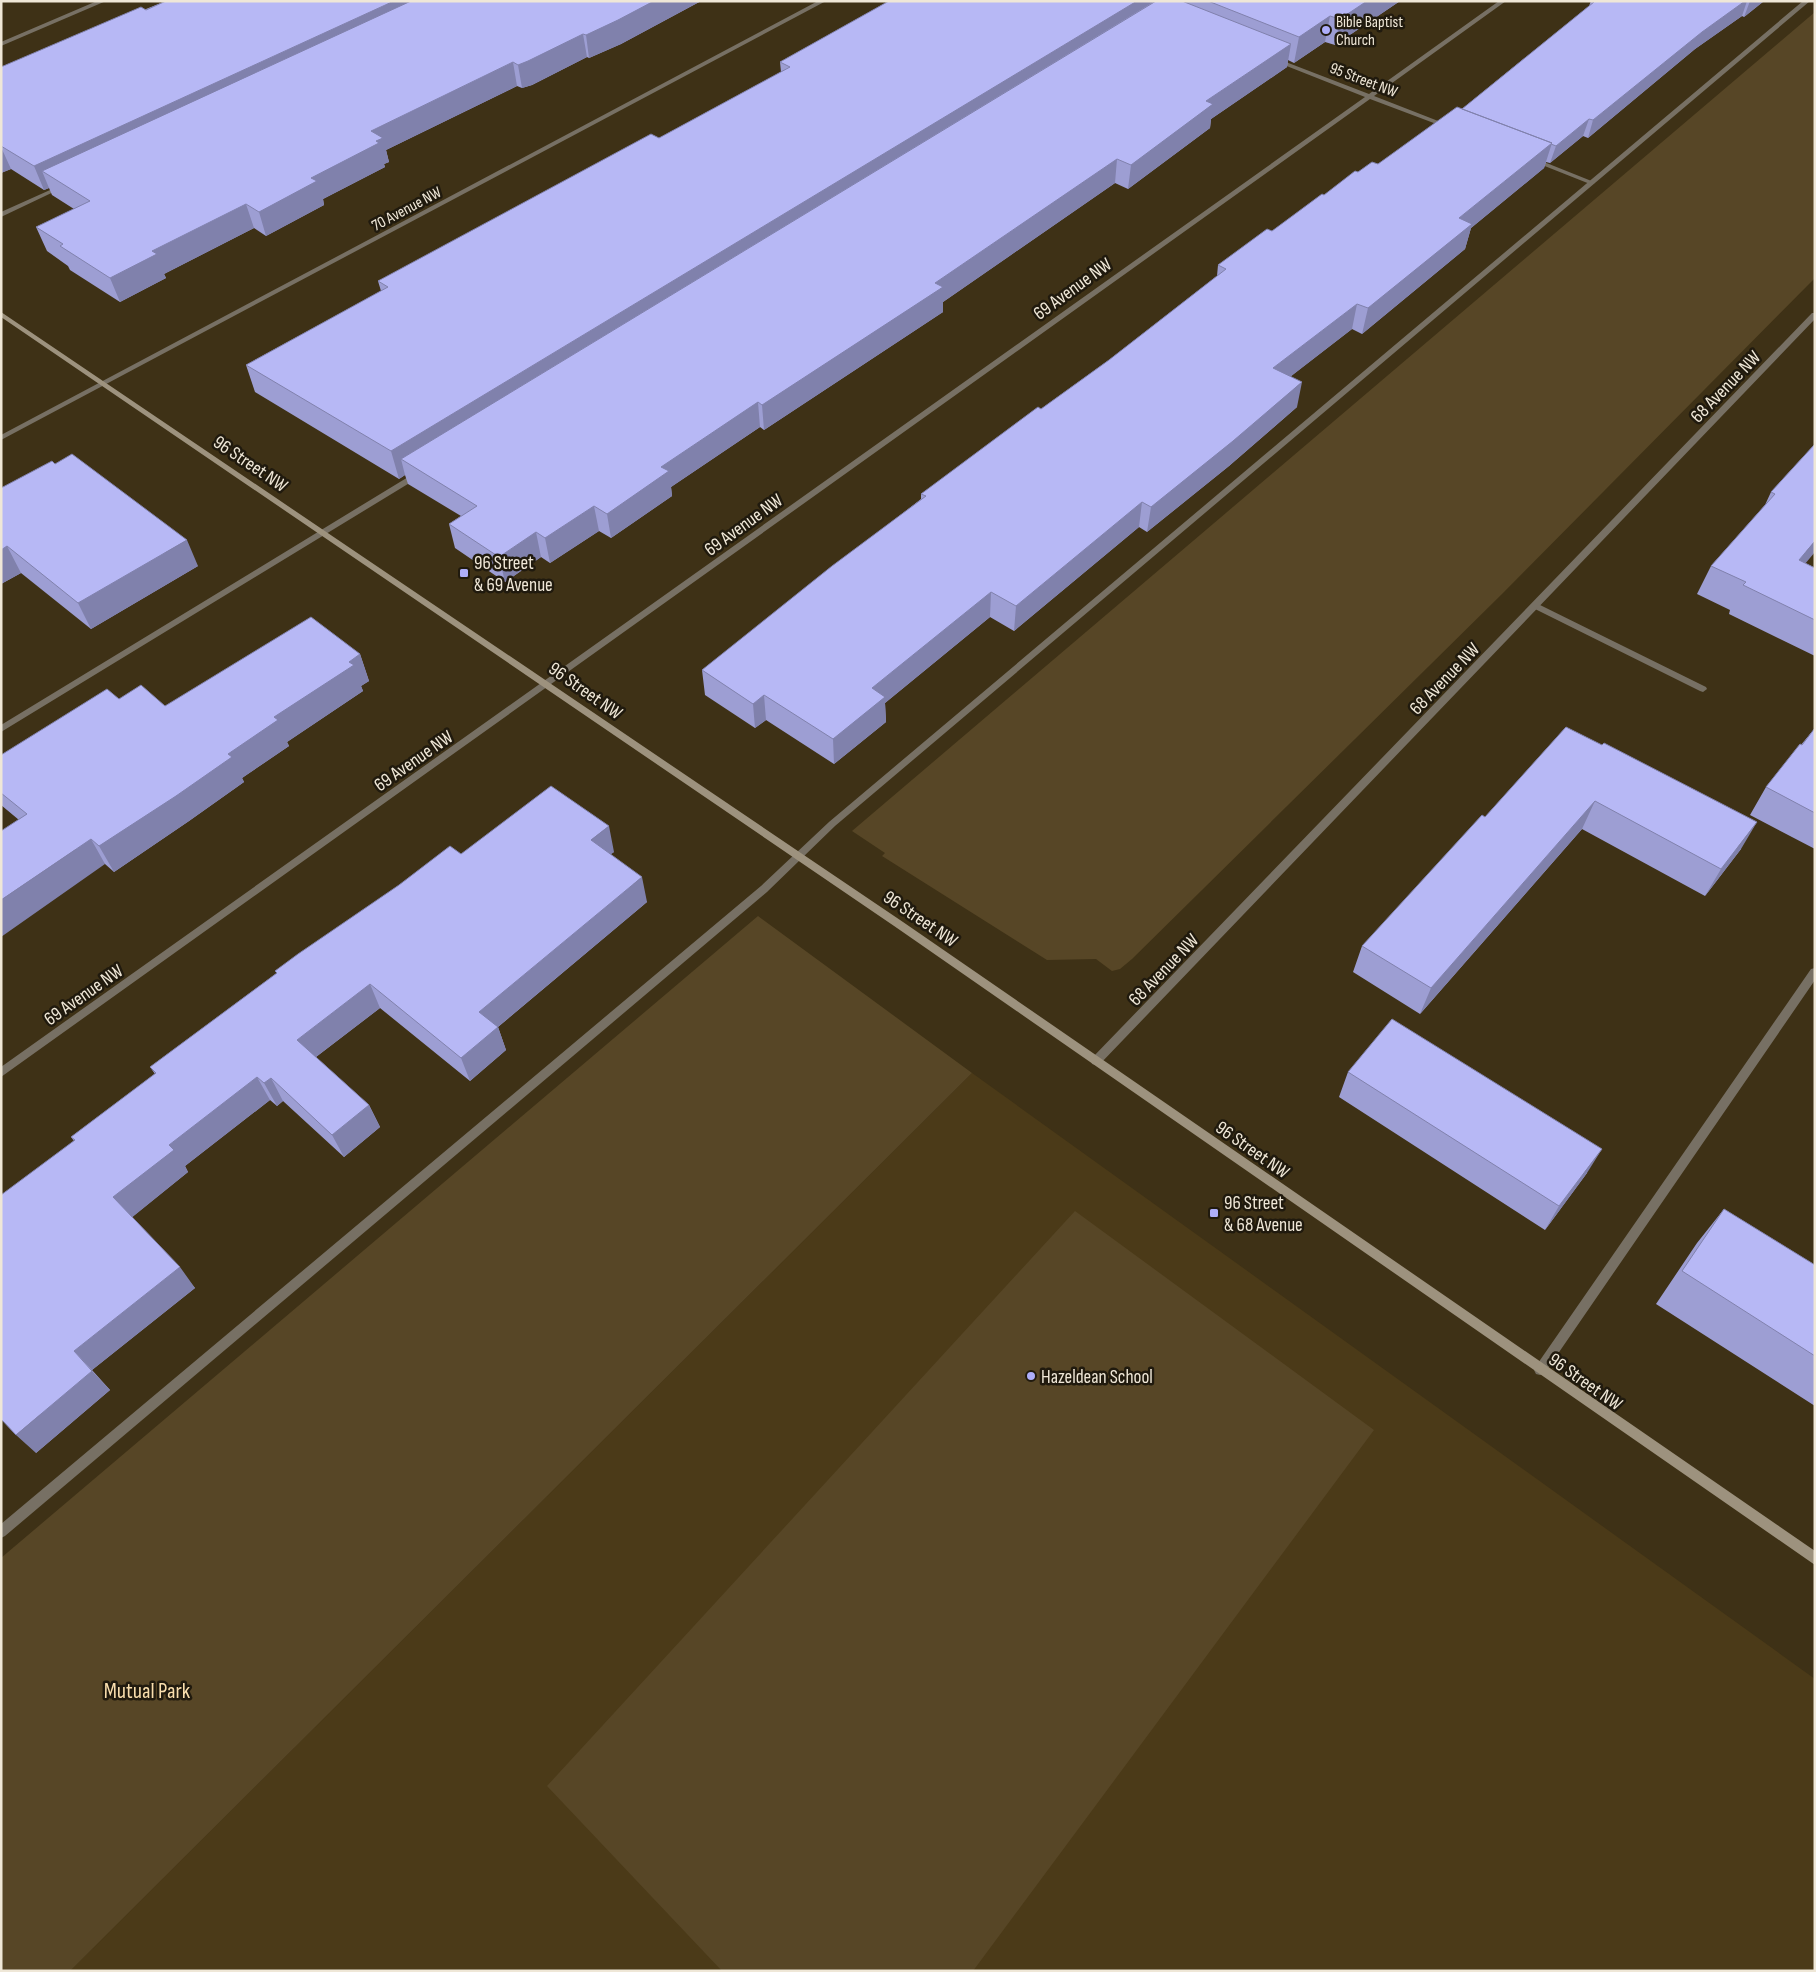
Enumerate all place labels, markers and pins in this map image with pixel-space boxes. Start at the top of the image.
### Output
place label: Bible Baptist Church [1336,13,1403,50]
marker: Bible Baptist Church [1320,24,1332,36]
place label: 96 Street & 69 Avenue [474,552,553,597]
marker: 96 Street & 69 Avenue [458,567,470,579]
place label: 96 Street & 68 Avenue [1224,1192,1303,1237]
marker: 96 Street & 68 Avenue [1208,1207,1220,1219]
place label: Hazeldean School [1041,1366,1153,1389]
marker: Hazeldean School [1025,1370,1037,1382]

